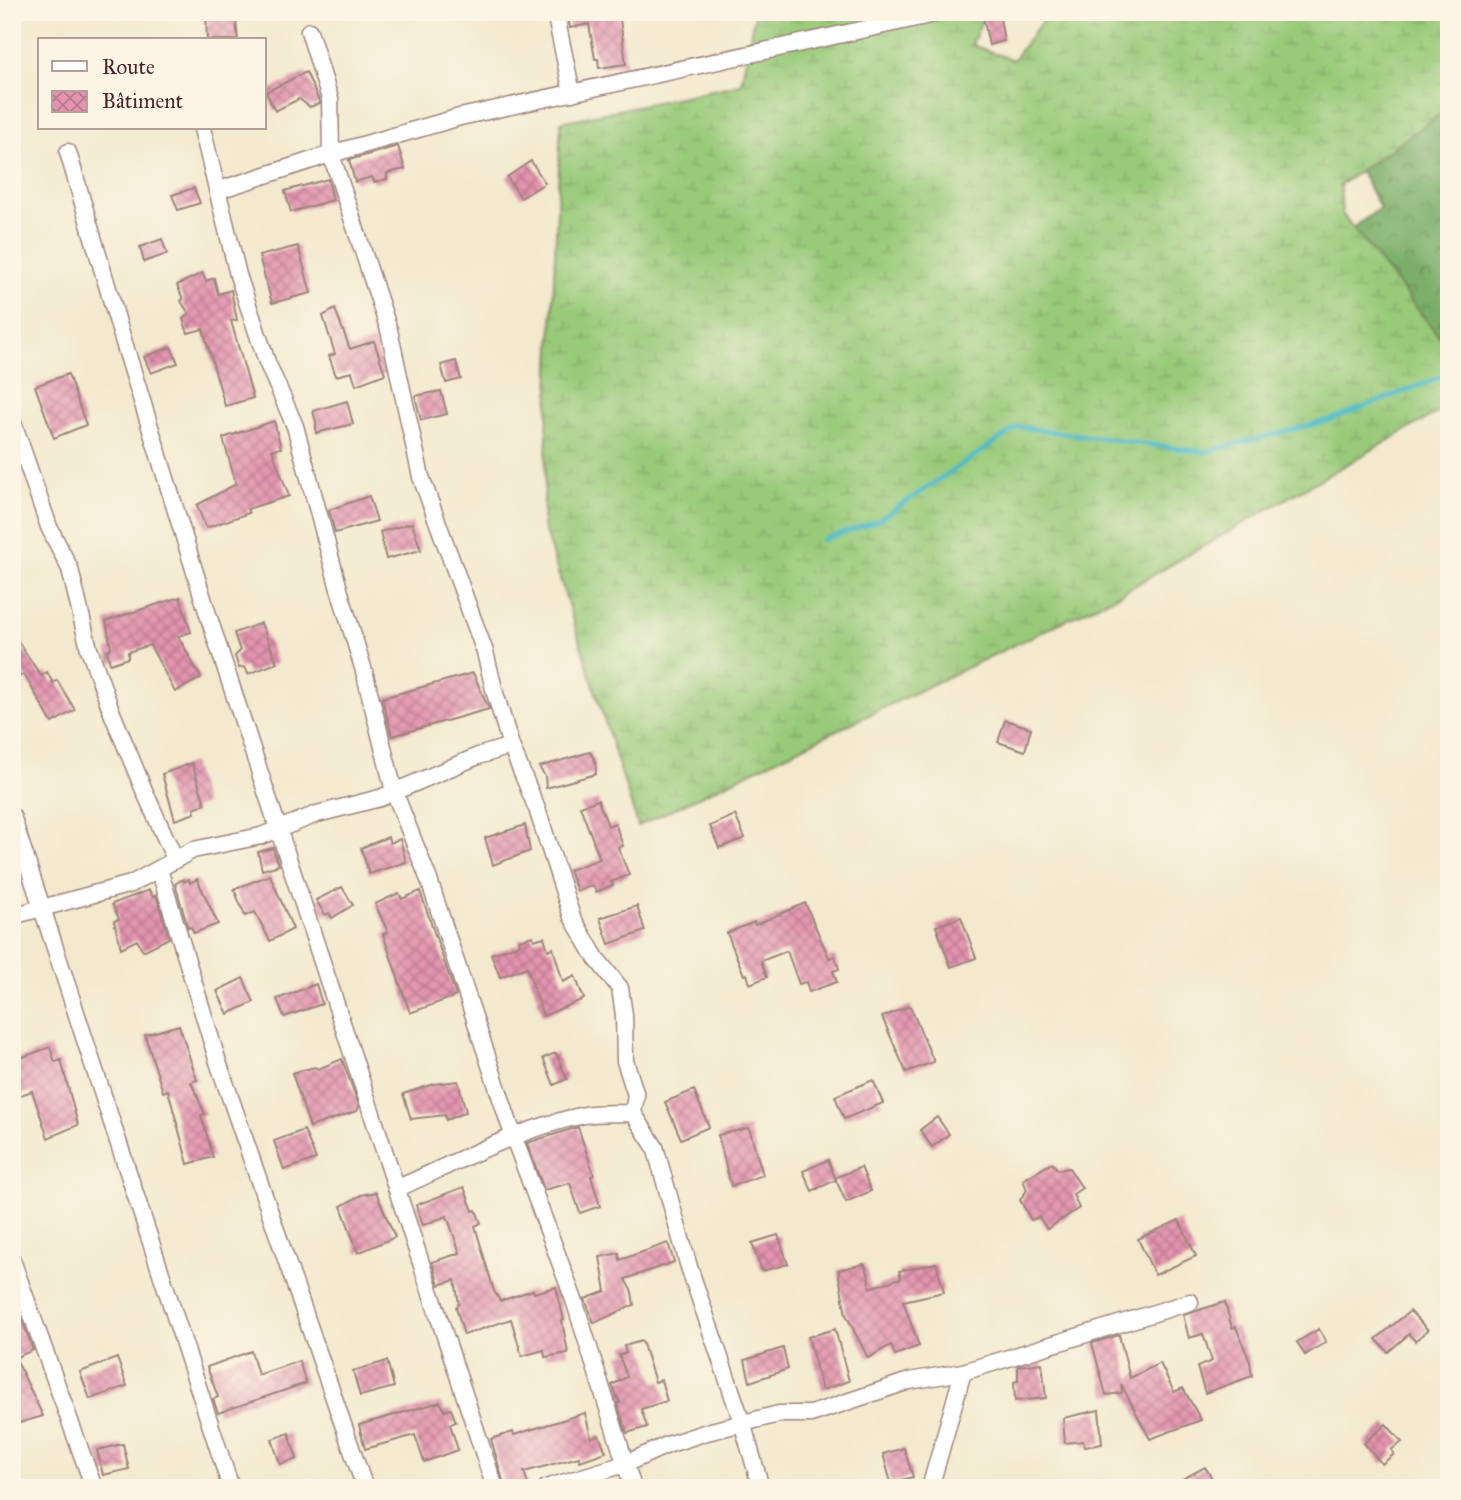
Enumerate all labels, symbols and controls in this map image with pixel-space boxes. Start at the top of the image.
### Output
legend [38,38,266,130]
text: Route [102,54,155,80]
text: Bâtiment [102,88,184,114]

